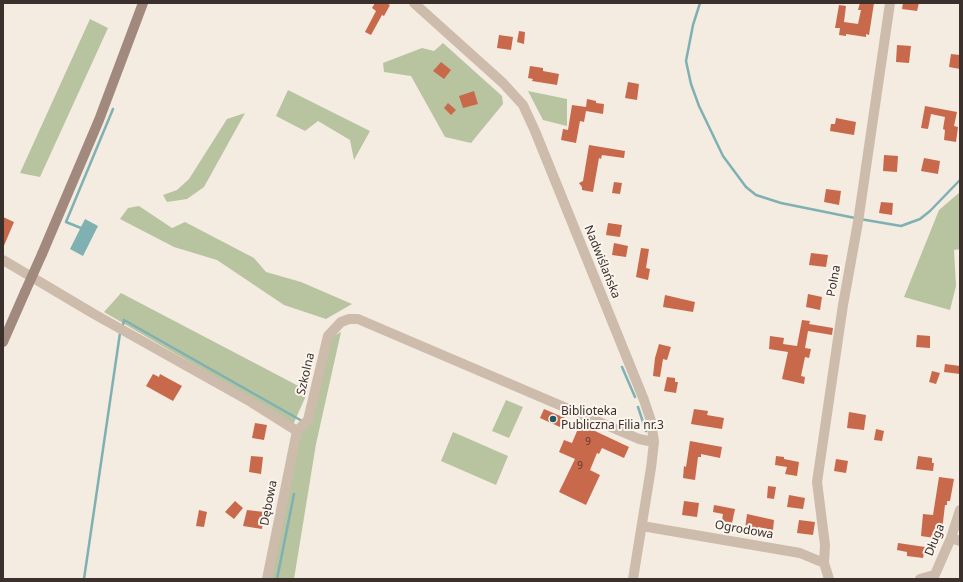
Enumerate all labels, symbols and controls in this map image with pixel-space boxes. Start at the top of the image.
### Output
street label: Nadwiślańska [581,223,623,301]
street label: Polna [824,264,844,298]
street label: Szkolna [294,351,318,397]
place label: Biblioteka Publiczna Filia nr.3 [561,405,664,433]
marker: Biblioteka Publiczna Filia nr.3 [548,414,558,424]
house number: 9 [585,436,591,448]
house number: 9 [577,460,583,472]
street label: Dębowa [258,479,280,527]
street label: Ogrodowa [714,518,774,542]
street label: Długa [922,522,948,558]

